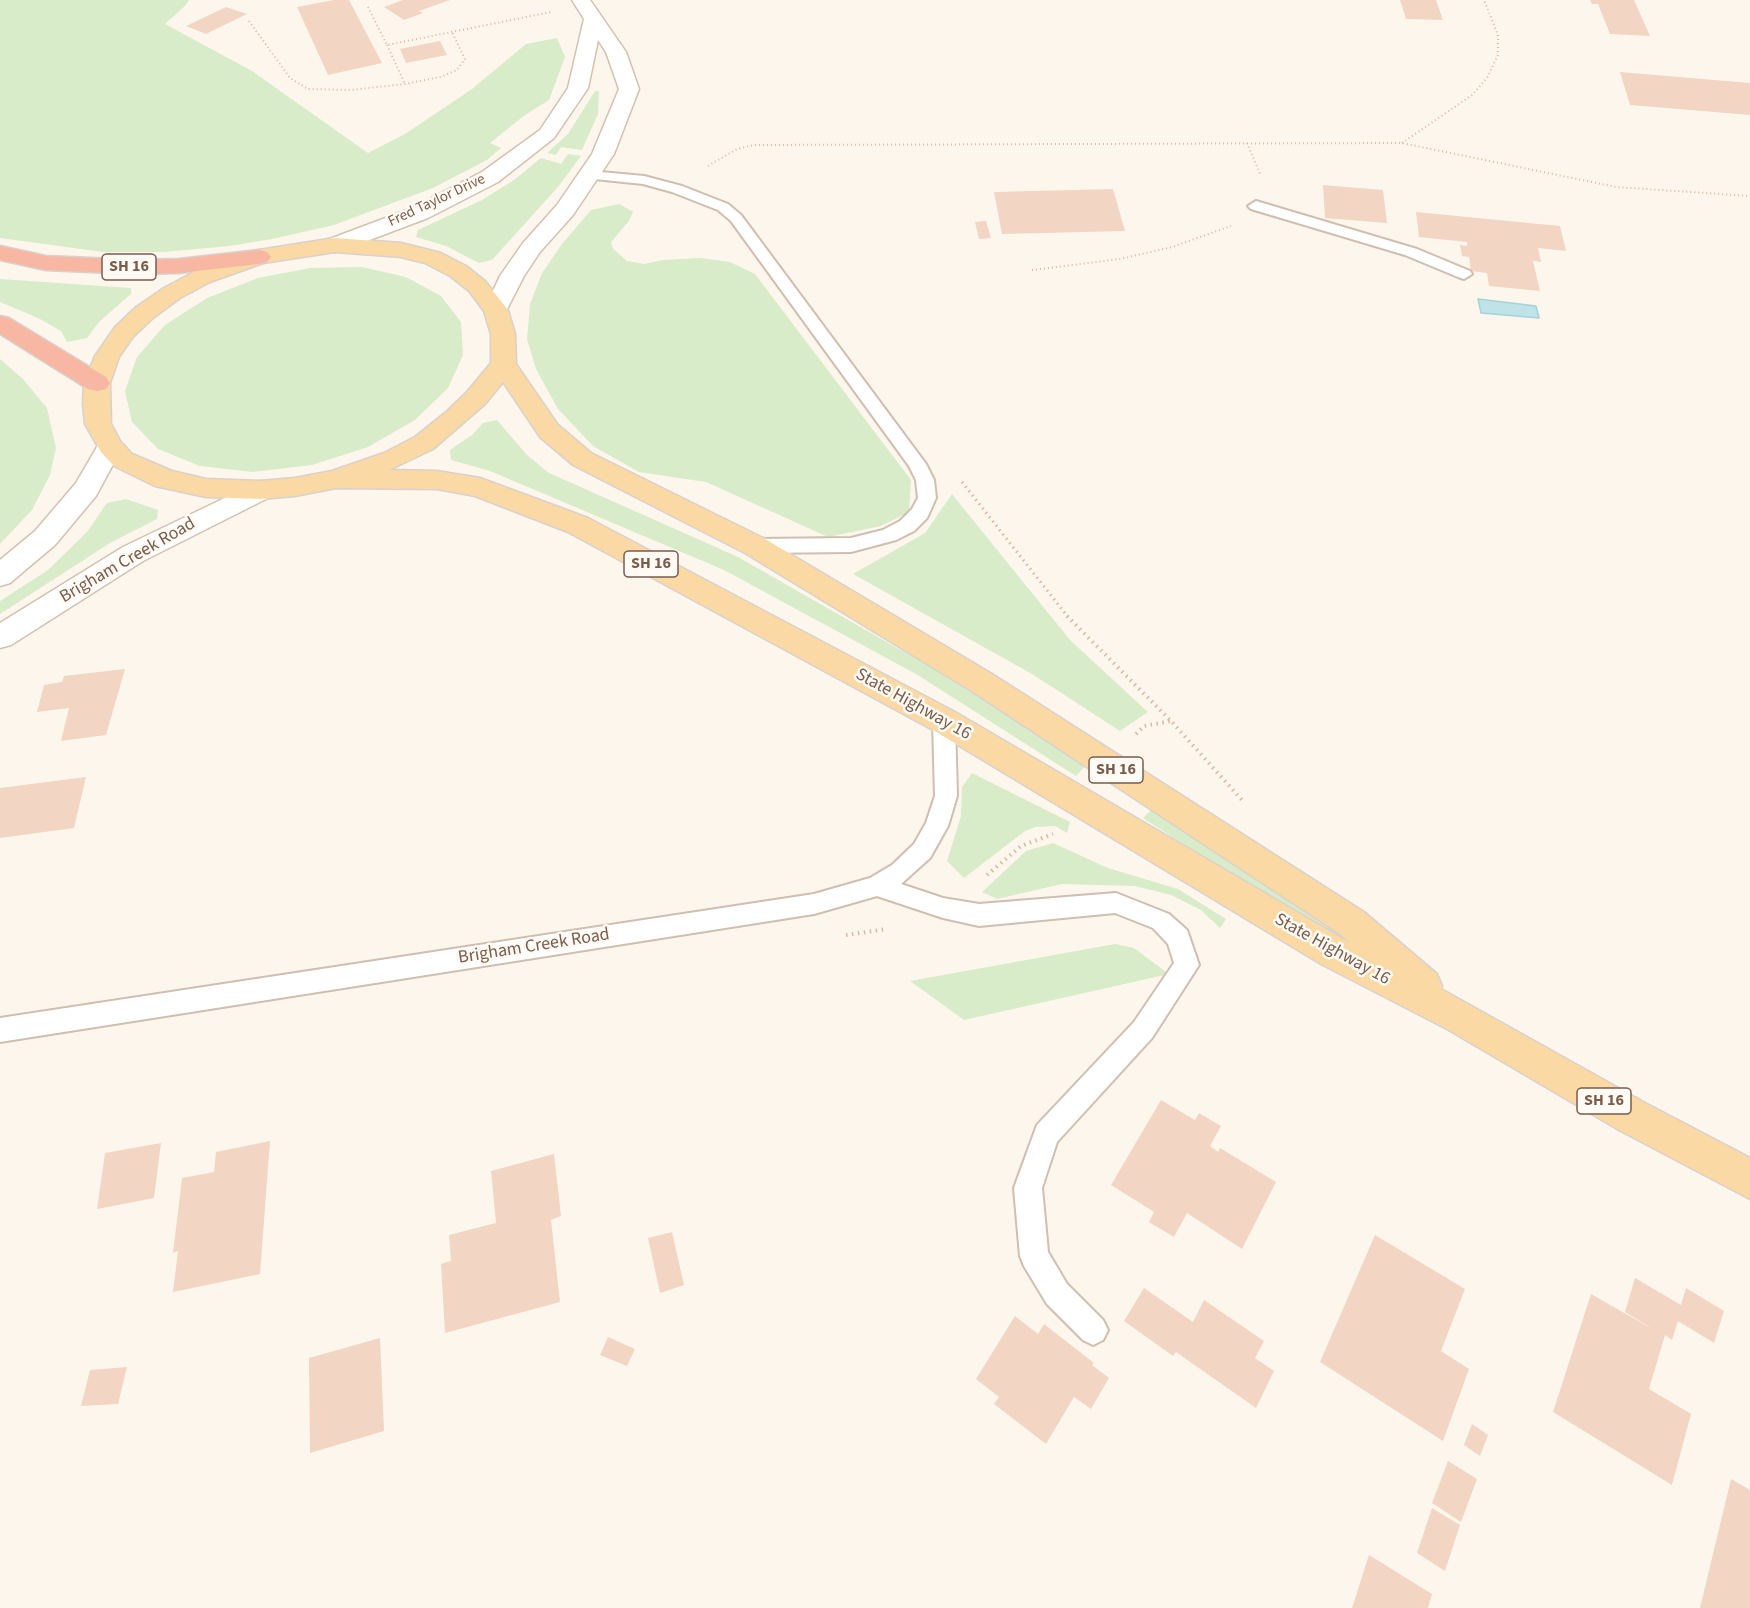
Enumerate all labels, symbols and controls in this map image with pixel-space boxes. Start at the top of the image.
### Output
street label: Fred Taylor Drive [386,171,488,231]
road number: SH 16 [102,254,156,280]
street label: Brigham Creek Road [56,513,200,609]
road number: SH 16 [624,551,678,577]
street label: State Highway 16 [851,664,975,746]
road number: SH 16 [1089,757,1143,783]
street label: State Highway 16 [1270,909,1394,991]
street label: Brigham Creek Road [457,924,611,970]
road number: SH 16 [1577,1088,1631,1114]

